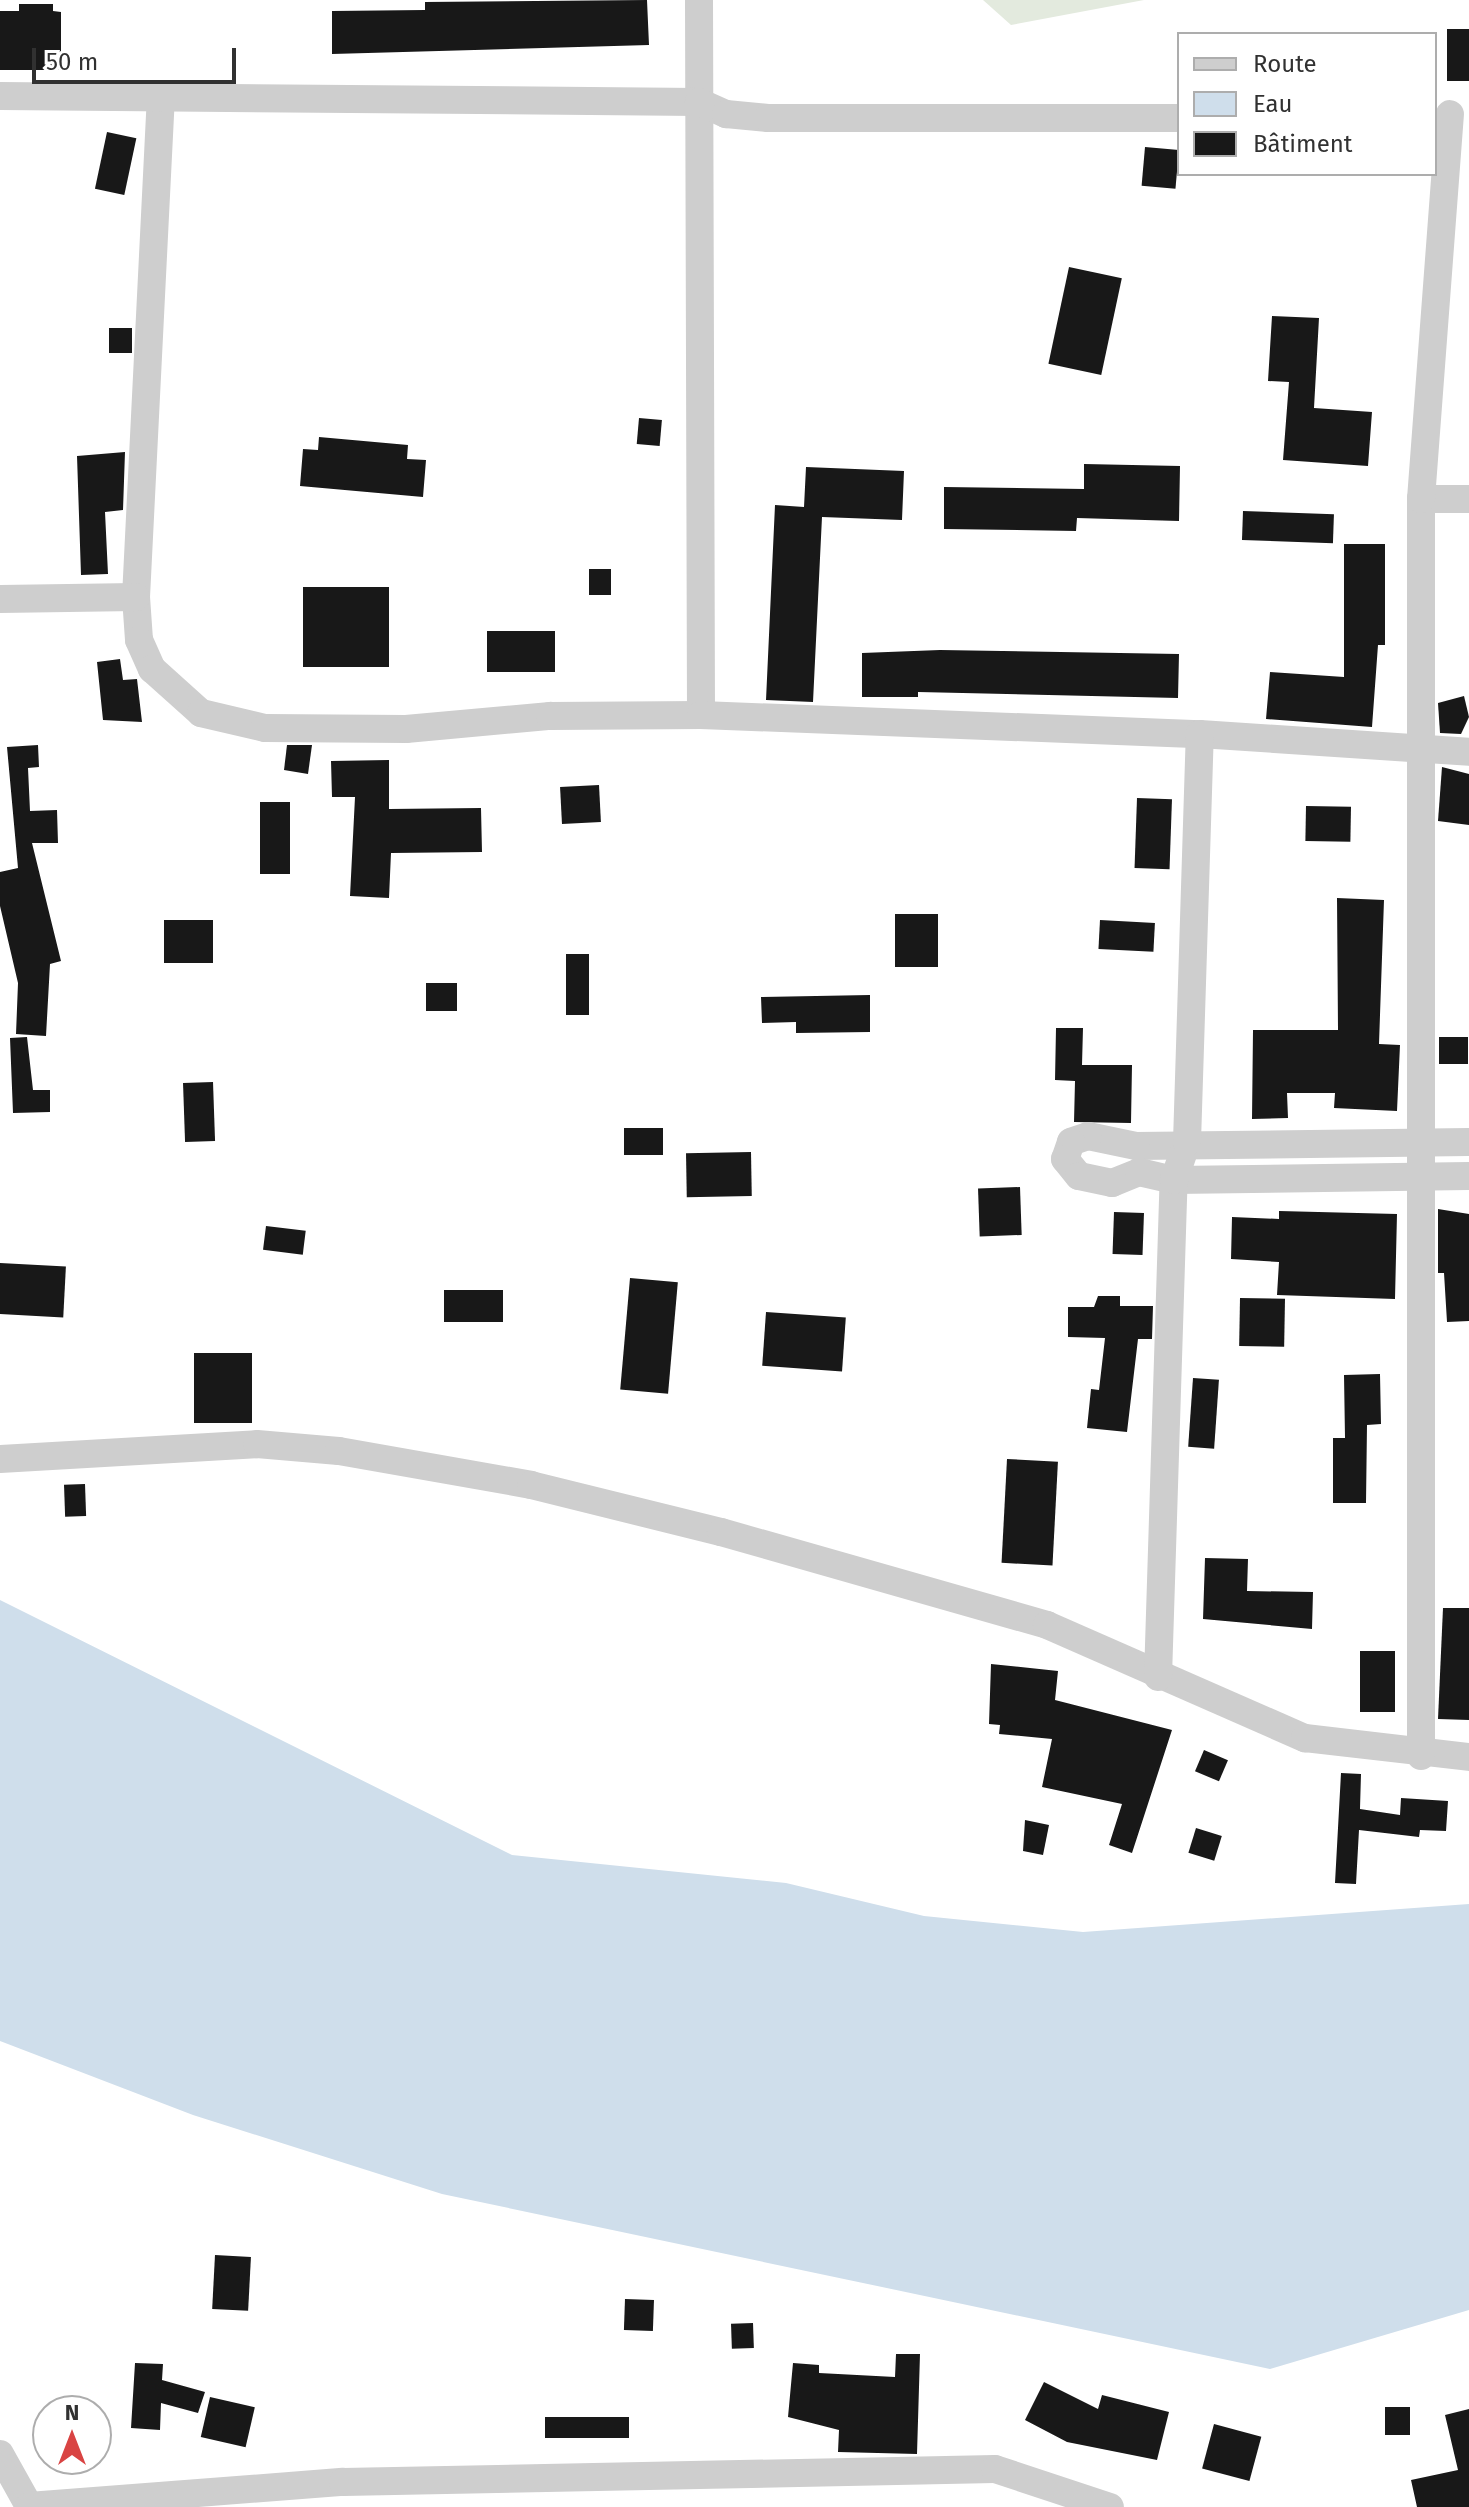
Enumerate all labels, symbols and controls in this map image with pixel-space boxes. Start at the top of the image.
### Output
scale bar [36,32,240,82]
legend [1177,32,1437,176]
text: 50 m [46,48,98,76]
text: Route [1253,50,1317,78]
text: Eau [1253,90,1293,118]
text: Bâtiment [1253,130,1352,158]
north arrow [32,2395,112,2475]
text: N [65,2399,79,2426]

